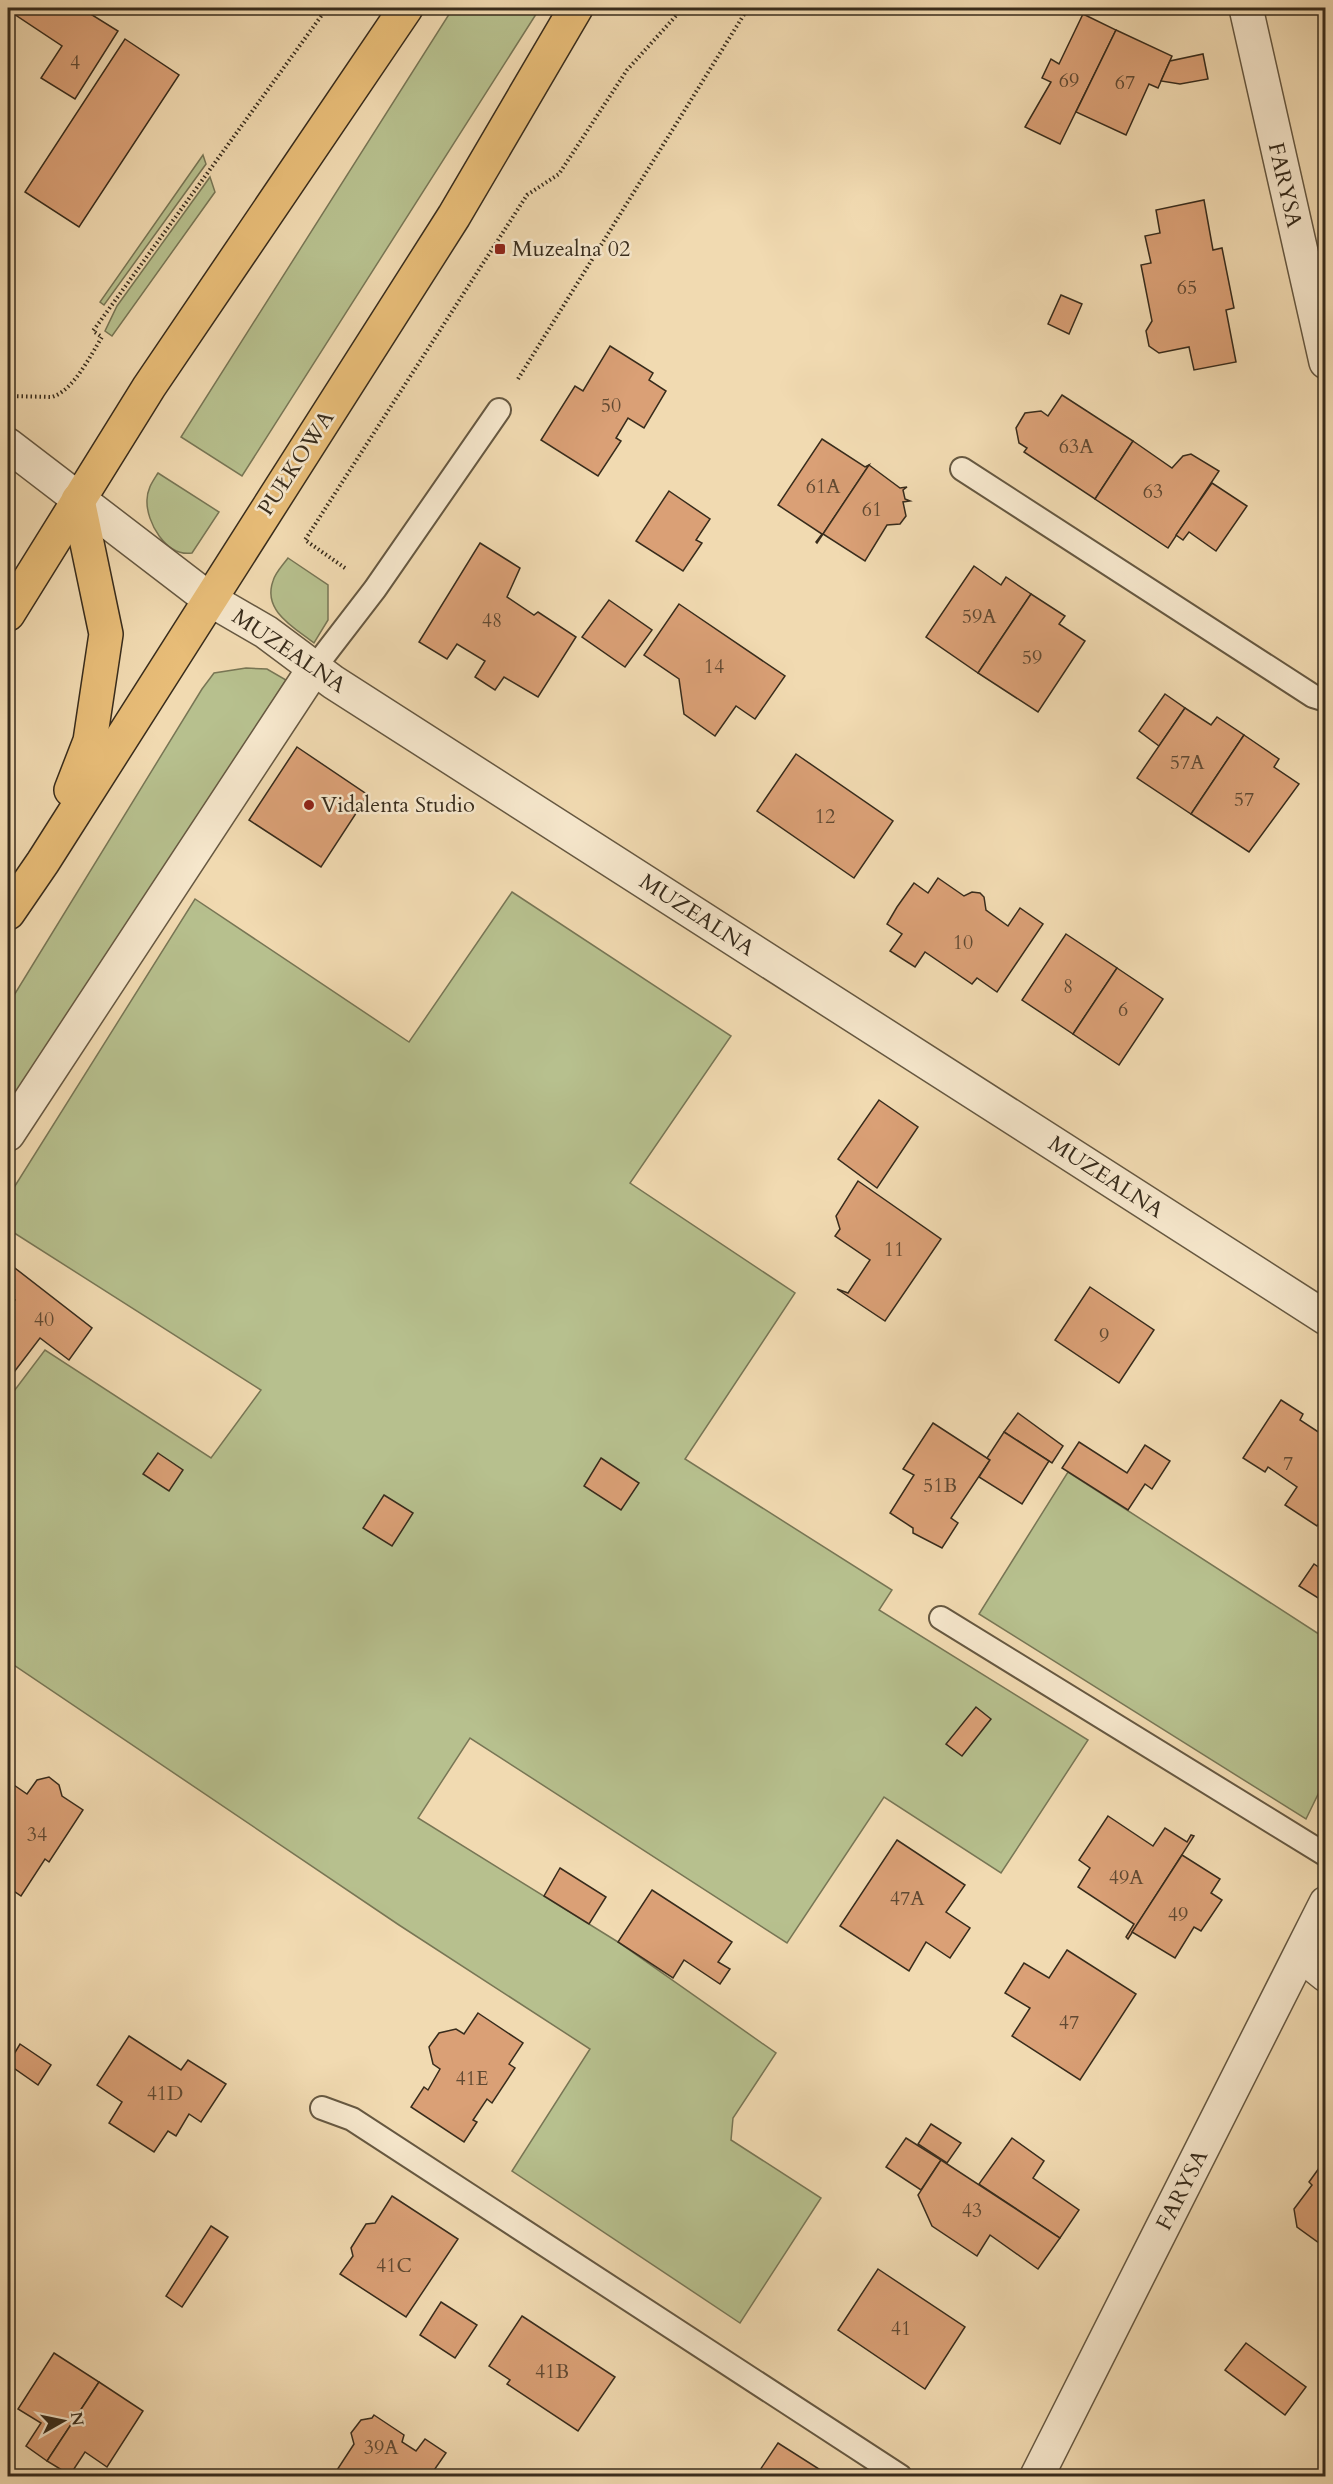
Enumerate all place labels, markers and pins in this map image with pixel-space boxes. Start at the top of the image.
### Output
place label: Muzealna 02 [512,234,630,264]
marker: Muzealna 02 [493,242,507,256]
place label: Vidalenta Studio [321,790,475,820]
marker: Vidalenta Studio [302,798,316,812]

